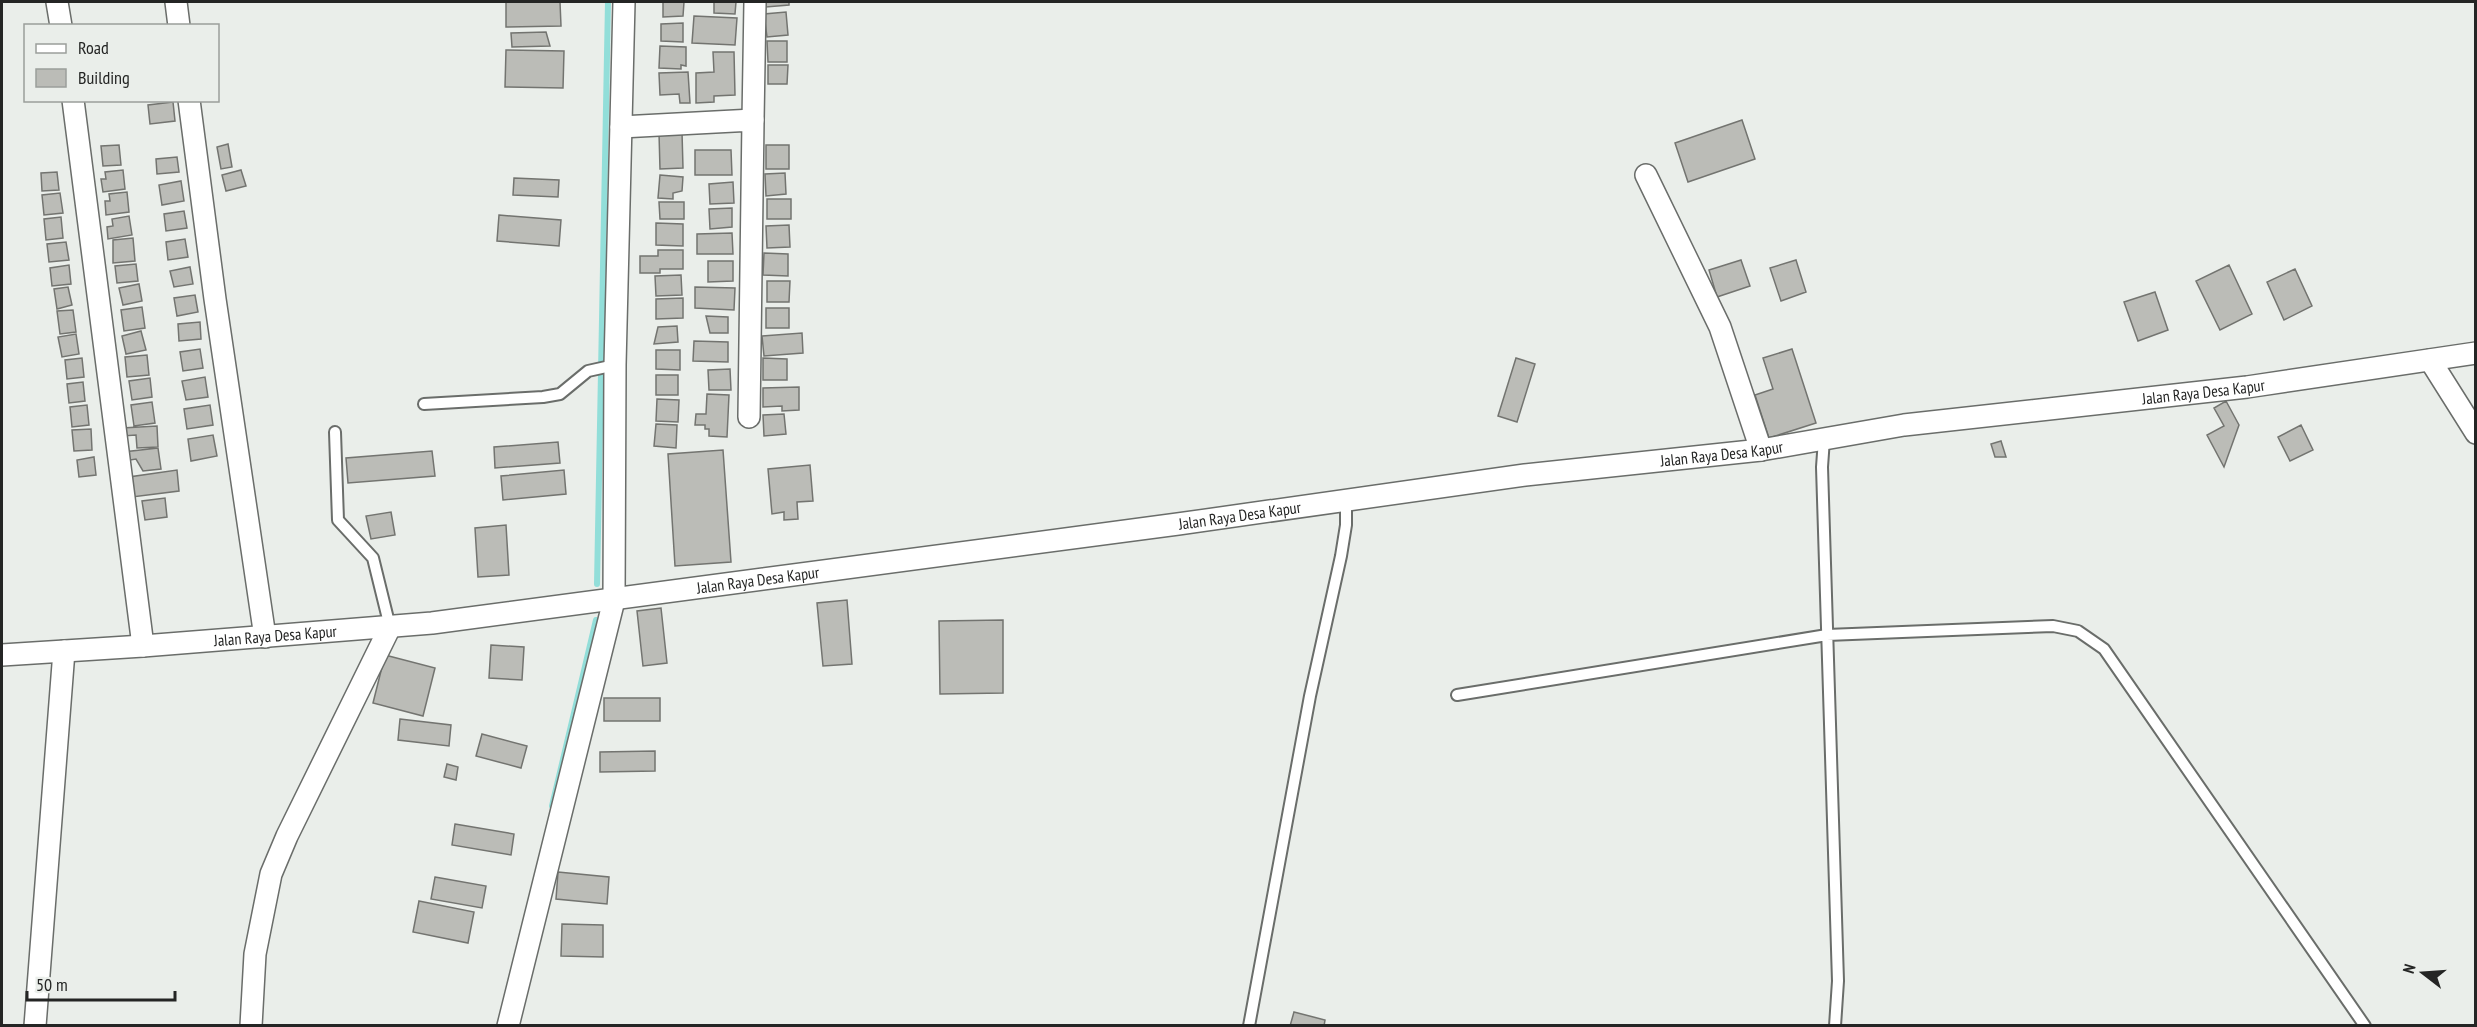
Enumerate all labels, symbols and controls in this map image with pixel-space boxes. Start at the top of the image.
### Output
legend [24,24,219,102]
text: Road [78,36,109,59]
text: Building [78,66,130,89]
street label: Jalan Raya Desa Kapur [2140,374,2267,409]
street label: Jalan Raya Desa Kapur [1658,436,1785,471]
street label: Jalan Raya Desa Kapur [1176,497,1303,534]
street label: Jalan Raya Desa Kapur [695,562,821,598]
street label: Jalan Raya Desa Kapur [212,621,338,650]
north arrow [2393,943,2453,1003]
text: N [2398,962,2419,976]
scale bar [27,964,176,1002]
text: 50 m [36,973,68,996]

